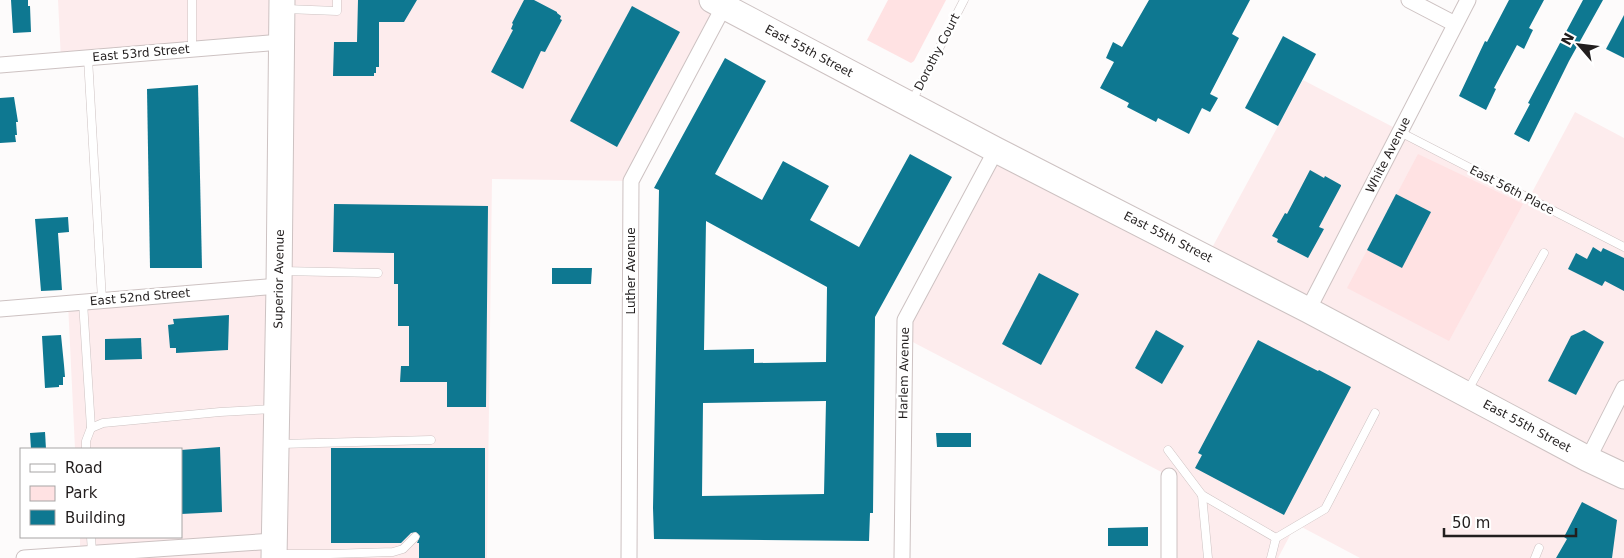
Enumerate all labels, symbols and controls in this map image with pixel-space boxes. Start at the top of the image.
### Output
street label: Dorothy Court [912,11,963,93]
north arrow [1554,20,1604,70]
street label: East 55th Street [763,22,856,80]
text: N [1558,30,1577,48]
street label: East 53rd Street [92,42,191,64]
street label: White Avenue [1363,115,1413,195]
street label: East 56th Place [1467,163,1557,217]
street label: East 55th Street [1121,209,1215,266]
street label: Luther Avenue [624,227,638,315]
street label: Superior Avenue [271,229,287,329]
street label: East 52nd Street [89,286,191,308]
street label: Harlem Avenue [896,327,912,419]
street label: East 55th Street [1481,397,1574,455]
legend [20,448,182,538]
text: Road [65,459,103,477]
text: Park [65,484,98,502]
scale bar [1444,506,1576,538]
text: Building [65,509,126,527]
text: 50 m [1452,514,1490,532]

